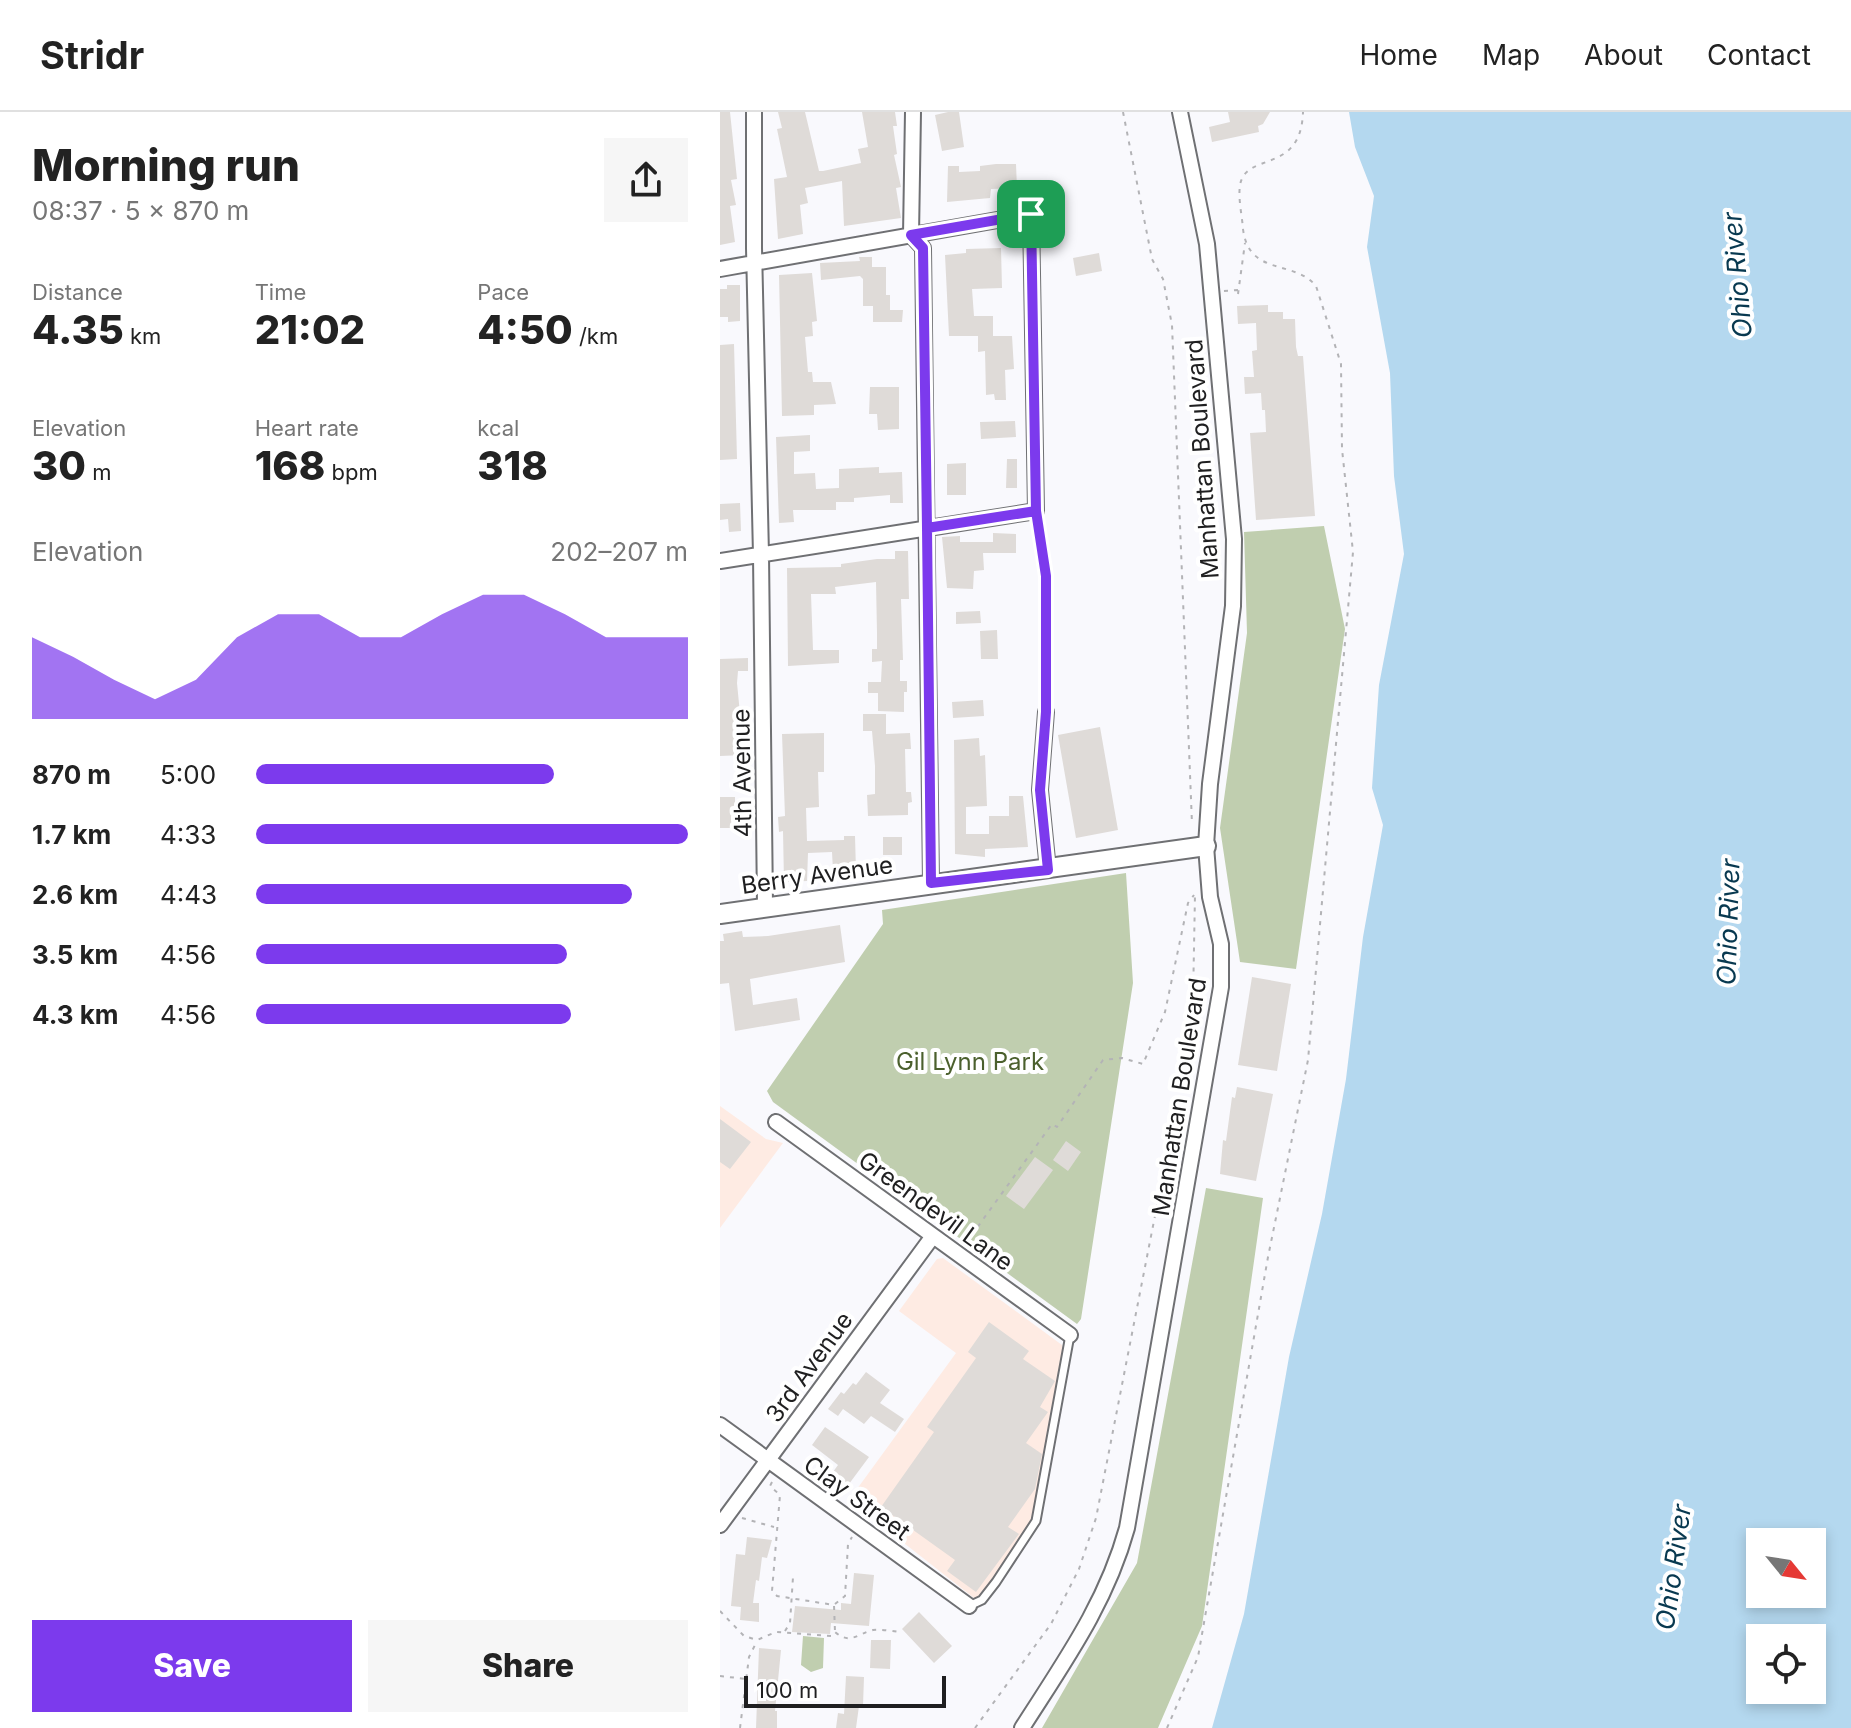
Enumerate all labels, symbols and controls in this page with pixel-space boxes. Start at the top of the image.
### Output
text: Stridr [40,32,144,78]
text: Home [1359,38,1438,72]
text: Map [1482,38,1540,72]
text: About [1584,38,1663,72]
text: Contact [1707,38,1811,72]
text: Morning run [32,138,300,192]
button: share [604,138,688,222]
pin [997,180,1065,248]
icon: arrive [1009,192,1053,236]
text: 08:37 · 5 × 870 m [32,195,249,226]
water label: Ohio River [1716,210,1758,339]
text: Distance [32,279,123,305]
text: Time [255,279,306,305]
text: Pace [477,279,529,305]
text: 4.35 [32,305,124,354]
text: 21:02 [255,305,365,354]
text: 4:50 [477,305,573,354]
text: km [124,323,161,349]
text: /km [573,323,618,349]
street label: Manhattan Boulevard [1179,338,1225,580]
text: Elevation [32,415,126,441]
text: Heart rate [255,415,359,441]
text: kcal [477,415,519,441]
text: 30 [32,441,86,490]
text: 168 [255,441,325,490]
text: 318 [477,441,548,490]
text: m [86,459,111,485]
text: bpm [325,459,378,485]
text: Elevation [32,536,143,567]
text: 202–207 m [550,536,688,567]
street label: 4th Avenue [726,708,758,838]
text: 870 m [32,759,111,790]
text: 5:00 [160,759,216,790]
text: 1.7 km [32,819,111,850]
text: 4:33 [160,819,216,850]
street label: Berry Avenue [739,850,895,900]
water label: Ohio River [1710,857,1746,986]
text: 2.6 km [32,879,118,910]
text: 4:43 [160,879,217,910]
text: 3.5 km [32,939,118,970]
text: 4:56 [160,939,216,970]
street label: Manhattan Boulevard [1146,976,1212,1218]
text: 4.3 km [32,999,119,1030]
text: 4:56 [160,999,216,1030]
park label: Gil Lynn Park [896,1047,1044,1076]
street label: Greendevil Lane [853,1145,1019,1277]
street label: 3rd Avenue [759,1306,859,1428]
street label: Clay Street [798,1450,916,1546]
water label: Ohio River [1649,1501,1697,1632]
north arrow [1746,1528,1826,1608]
map controls [1746,1528,1826,1704]
button: Save [32,1620,352,1712]
button: Share [368,1620,688,1712]
button: locate [1746,1624,1826,1704]
scale bar [744,1672,946,1708]
text: 100 m [756,1677,818,1703]

